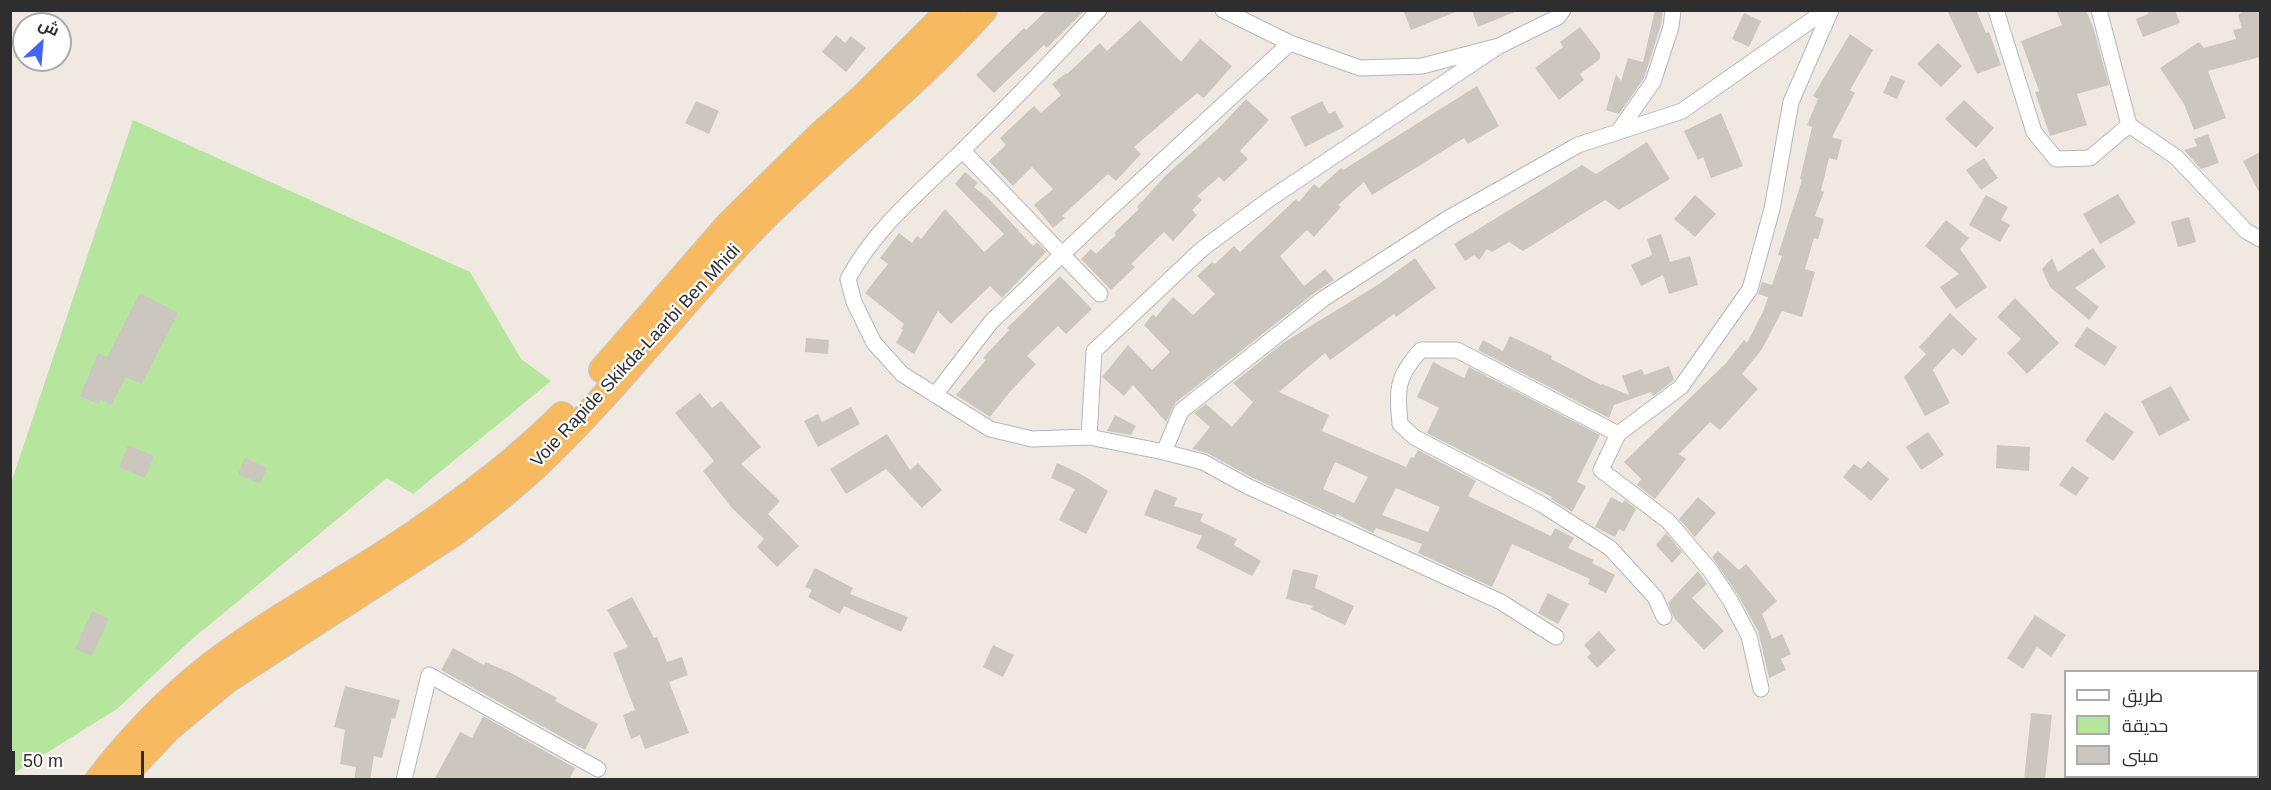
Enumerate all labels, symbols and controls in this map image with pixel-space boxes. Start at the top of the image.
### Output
north arrow [12,12,72,72]
text: ش [36,15,62,39]
street label: Voie Rapide Skikda-Laarbi Ben Mhidi [527,240,745,472]
legend [2064,670,2259,778]
text: طريق [2122,686,2163,706]
text: حديقة [2122,716,2168,736]
scale bar [15,739,147,777]
text: مبنى [2122,746,2159,766]
text: 50 m [23,751,63,771]

